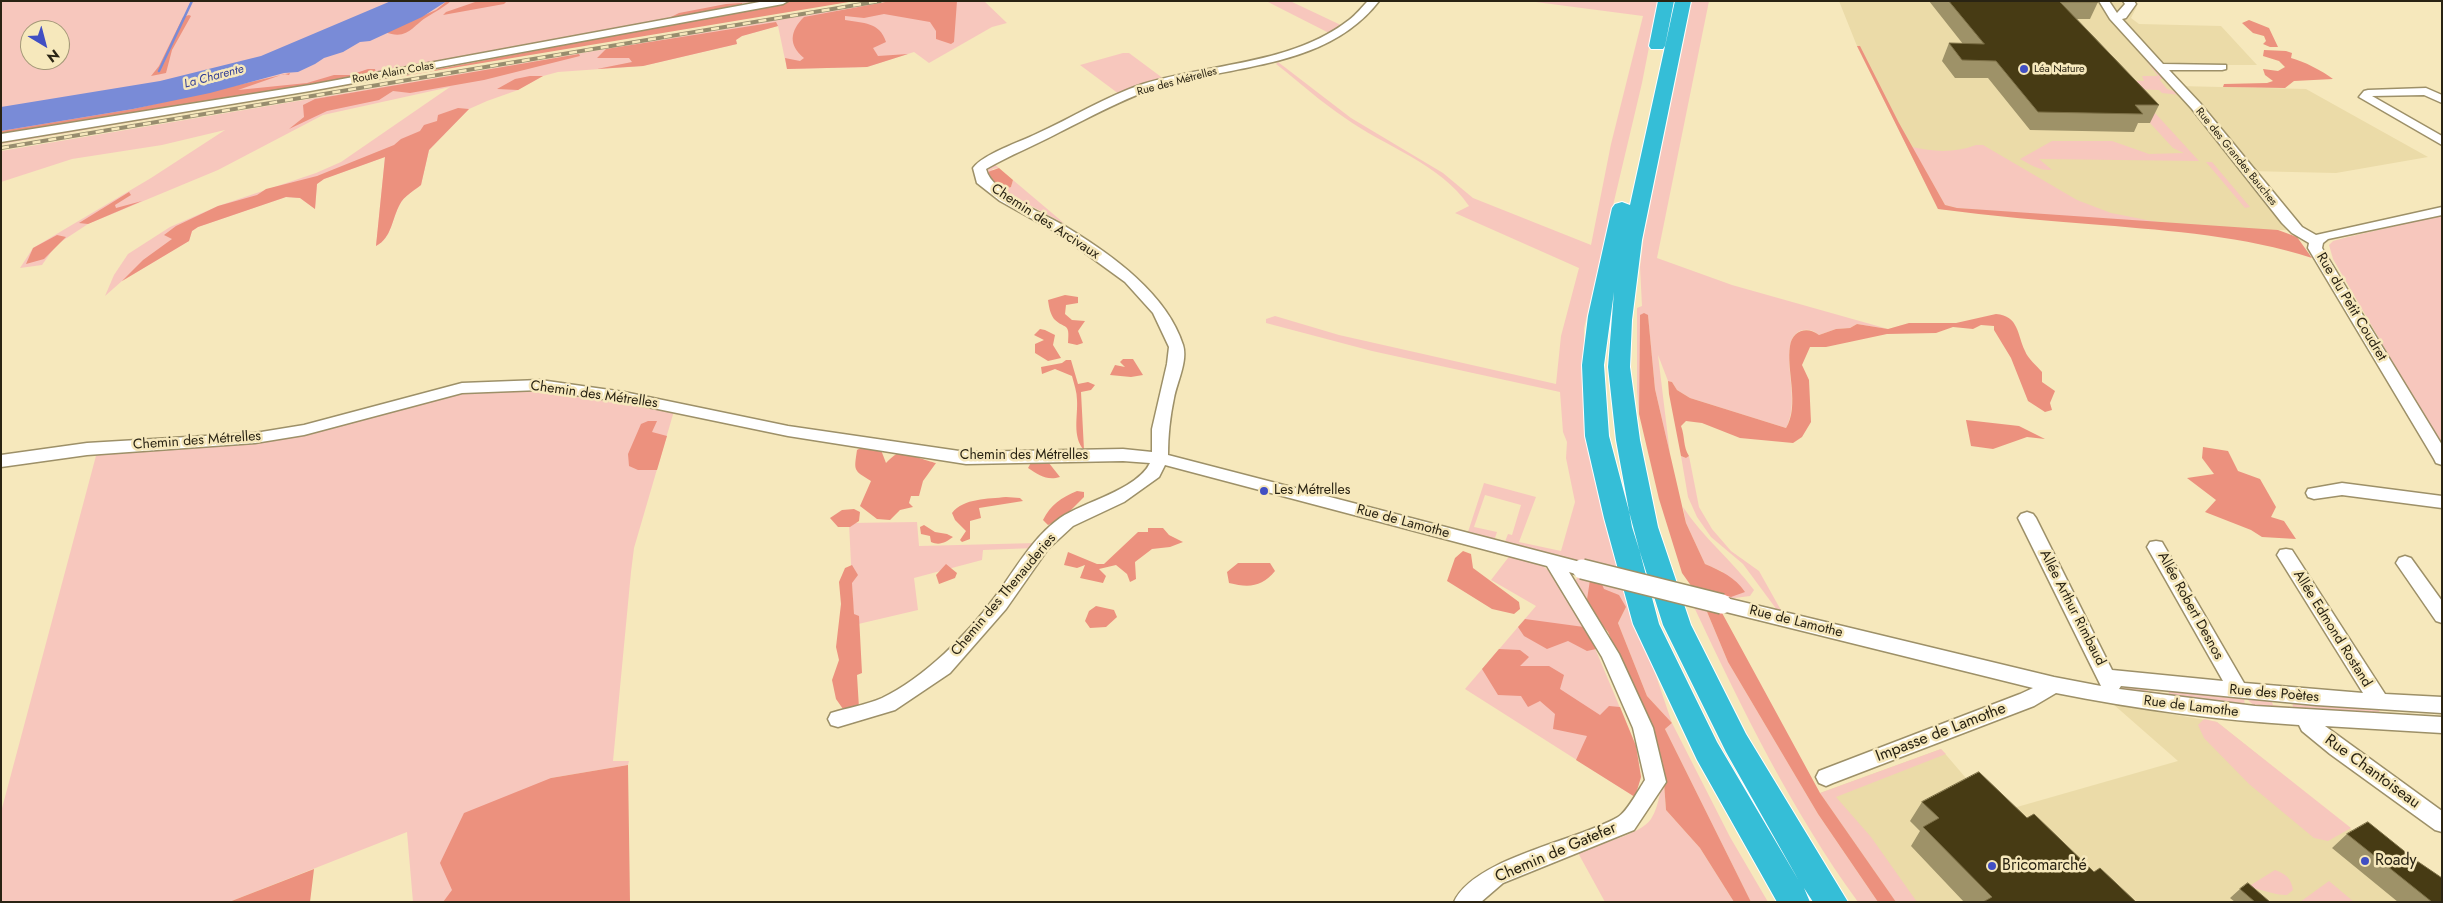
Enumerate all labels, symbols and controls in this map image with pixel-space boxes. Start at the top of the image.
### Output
north arrow [20,20,70,70]
text: N [43,45,64,68]
street label: Route Alain Colas [351,59,435,87]
water label: La Charente [183,62,245,92]
place label: Léa Nature [2034,62,2085,76]
marker: Léa Nature [2018,63,2030,75]
street label: Rue des Métrelles [1136,65,1218,99]
street label: Rue des Grandes Bauches [2193,105,2279,209]
street label: Chemin des Arcivaux [988,181,1102,263]
street label: Rue du Petit Coudret [2312,250,2390,364]
street label: Chemin des Métrelles [529,378,659,412]
street label: Chemin des Métrelles [132,428,262,454]
street label: Chemin des Métrelles [960,448,1088,464]
place label: Les Métrelles [1274,483,1350,499]
marker: Les Métrelles [1258,485,1270,497]
street label: Rue de Lamothe [1355,502,1451,542]
street label: Chemin des Thenauderies [948,531,1060,659]
street label: Allée Arthur Rimbaud [2035,547,2109,669]
street label: Allée Robert Desnos [2153,549,2227,663]
street label: Allée Edmond Rostand [2289,567,2375,691]
street label: Rue de Lamothe [1748,602,1844,642]
street label: Rue des Poètes [2228,682,2320,706]
street label: Rue de Lamothe [2143,693,2239,721]
street label: Impasse de Lamothe [1873,699,2009,767]
street label: Rue Chantoiseau [2320,731,2424,813]
street label: Chemin de Gatefer [1492,819,1620,887]
place label: Roady [2375,851,2417,871]
marker: Roady [2359,855,2371,867]
place label: Bricomarché [2002,856,2087,876]
marker: Bricomarché [1986,860,1998,872]

